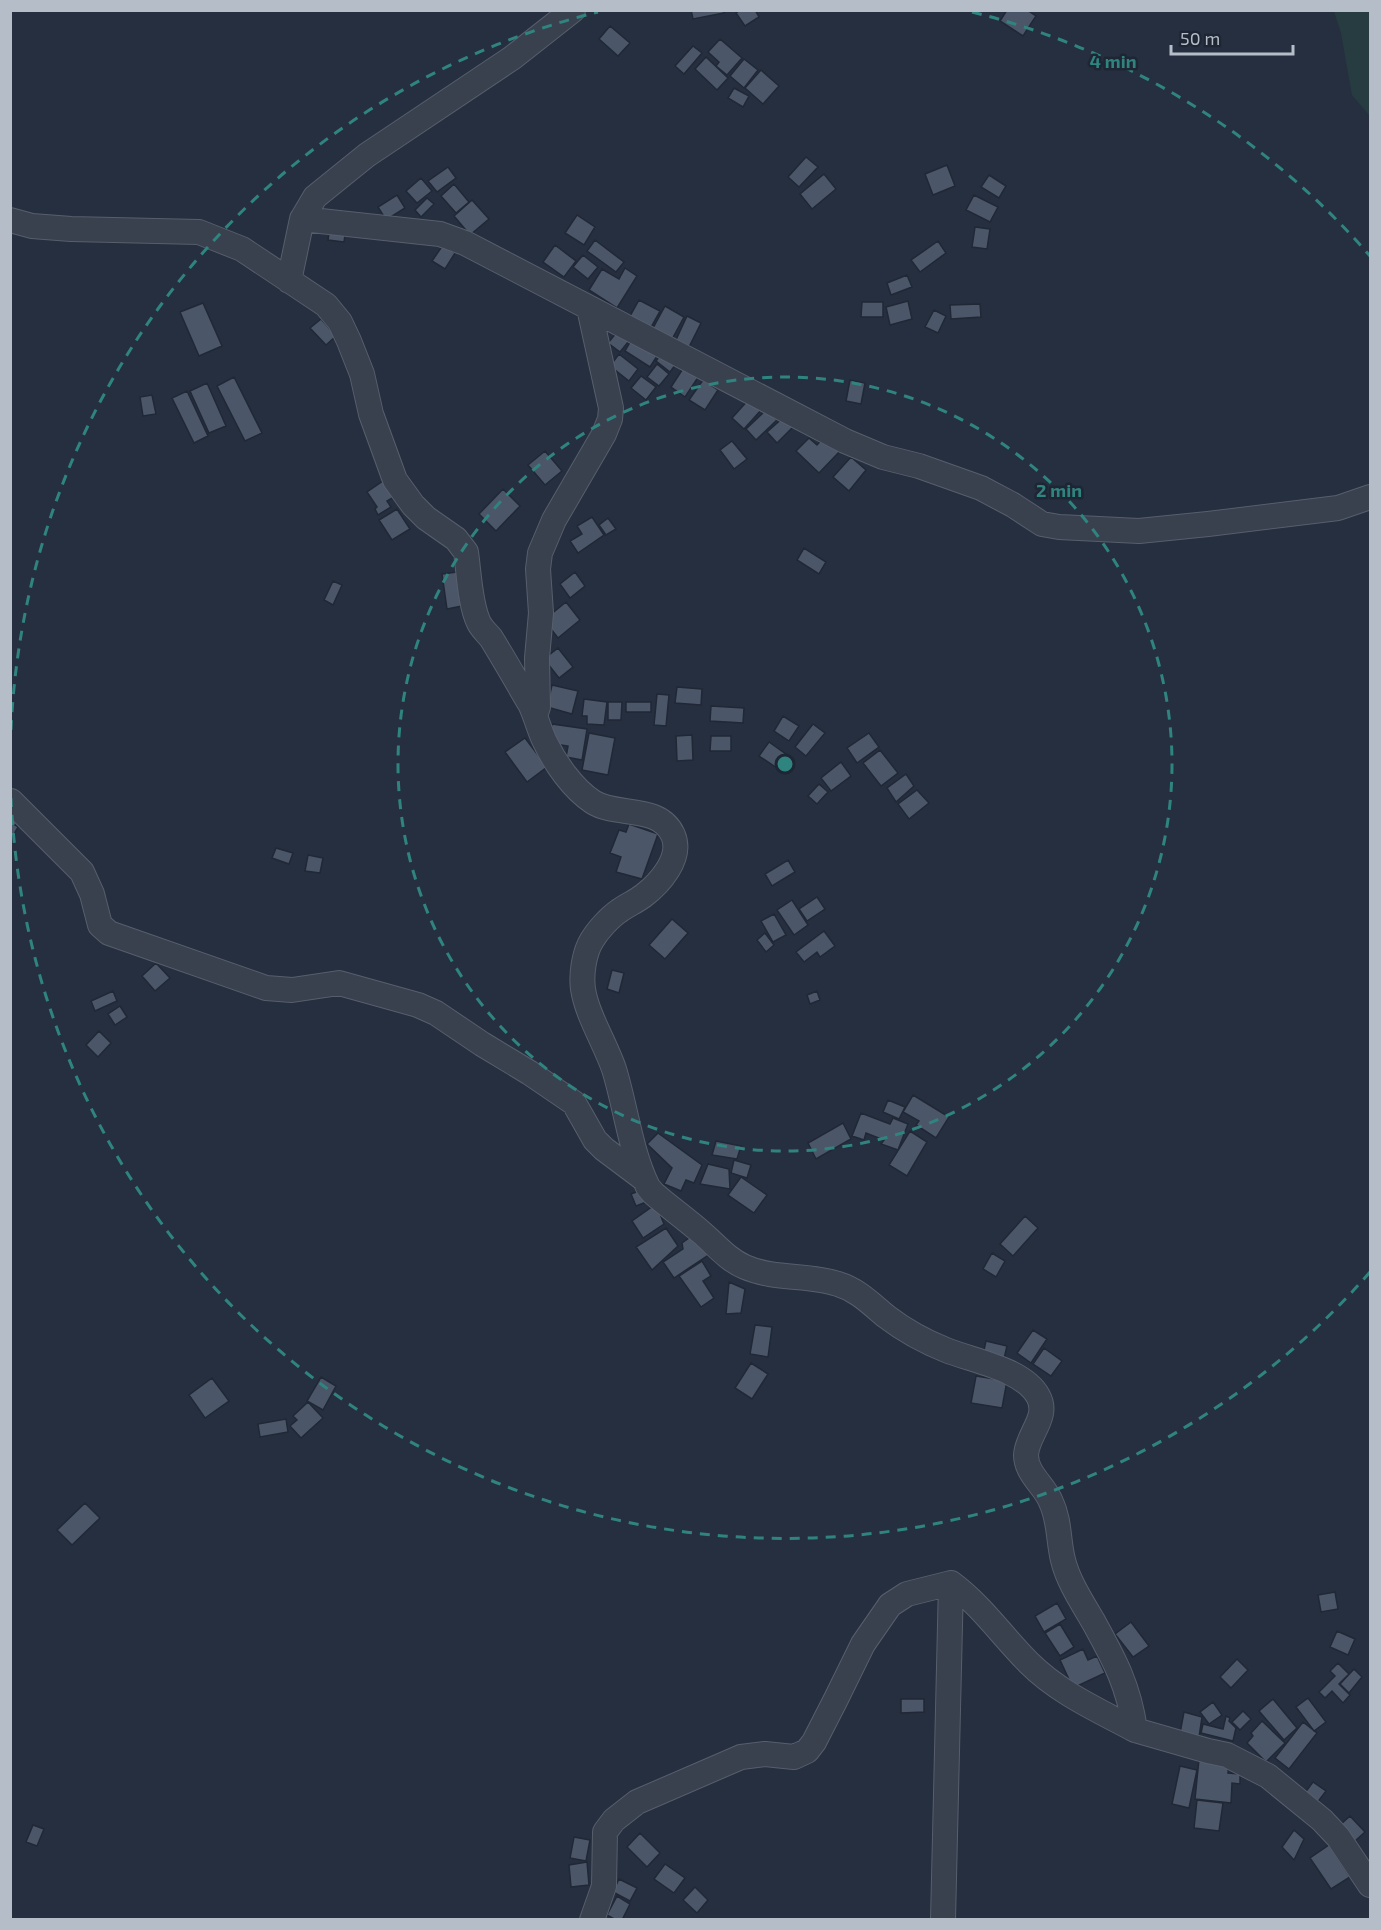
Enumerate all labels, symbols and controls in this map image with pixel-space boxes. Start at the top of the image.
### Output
scale bar [1171,18,1292,56]
text: 50 m [1180,27,1220,49]
text: 4 min [1090,50,1137,72]
text: 2 min [1036,479,1082,501]
centre of rings [775,754,795,774]

